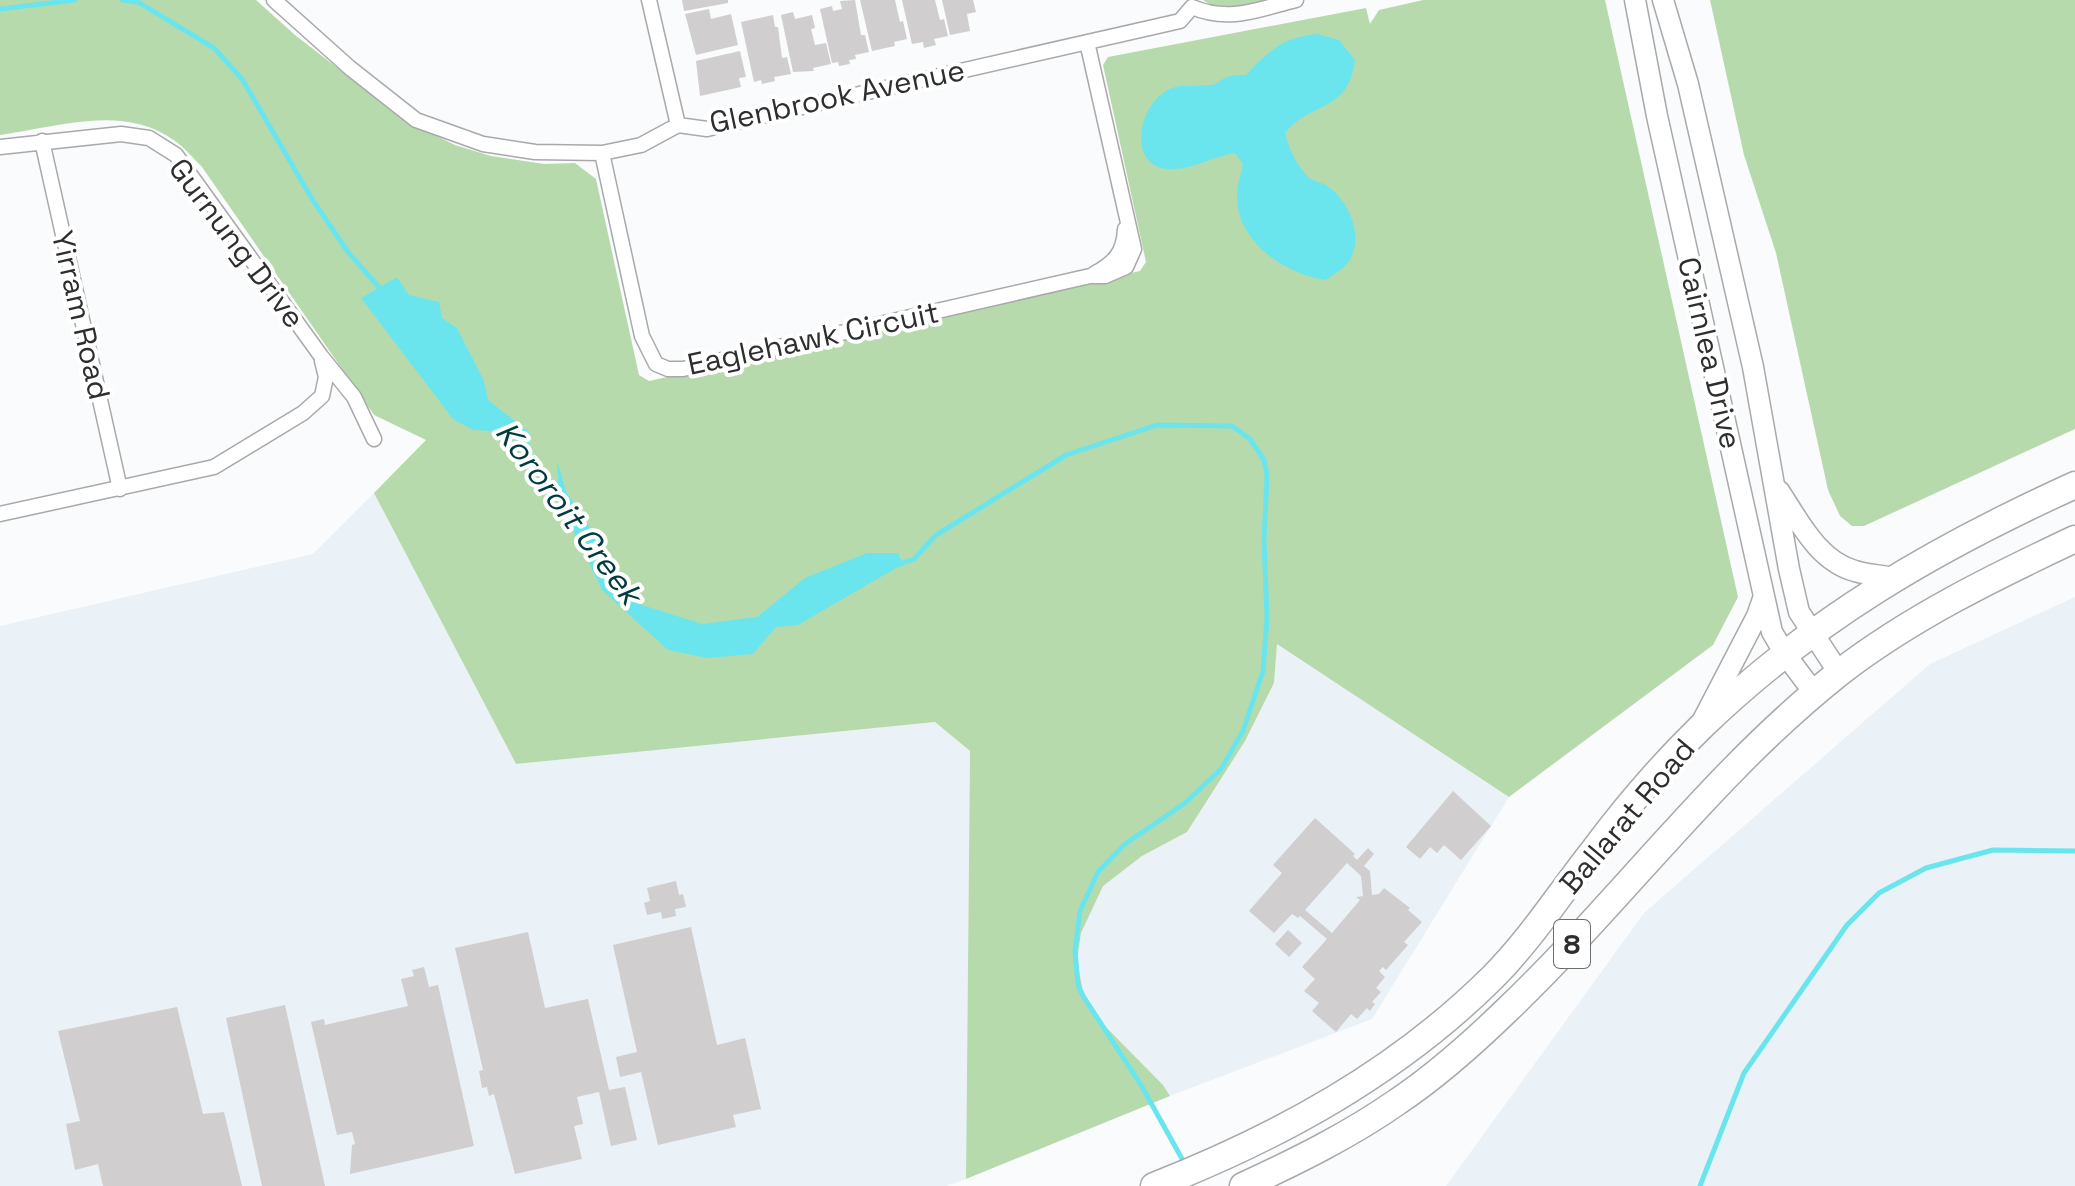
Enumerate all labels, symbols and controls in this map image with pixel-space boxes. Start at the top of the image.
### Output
street label: Glenbrook Avenue [706,50,968,142]
street label: Gurnung Drive [160,150,314,336]
street label: Yirram Road [43,227,119,403]
street label: Cairnlea Drive [1669,253,1751,453]
street label: Eaglehawk Circuit [684,292,942,384]
water label: Kororoit Creek [487,413,653,616]
street label: Ballarat Road [1551,730,1703,902]
road number: 8 [1554,920,1590,968]

